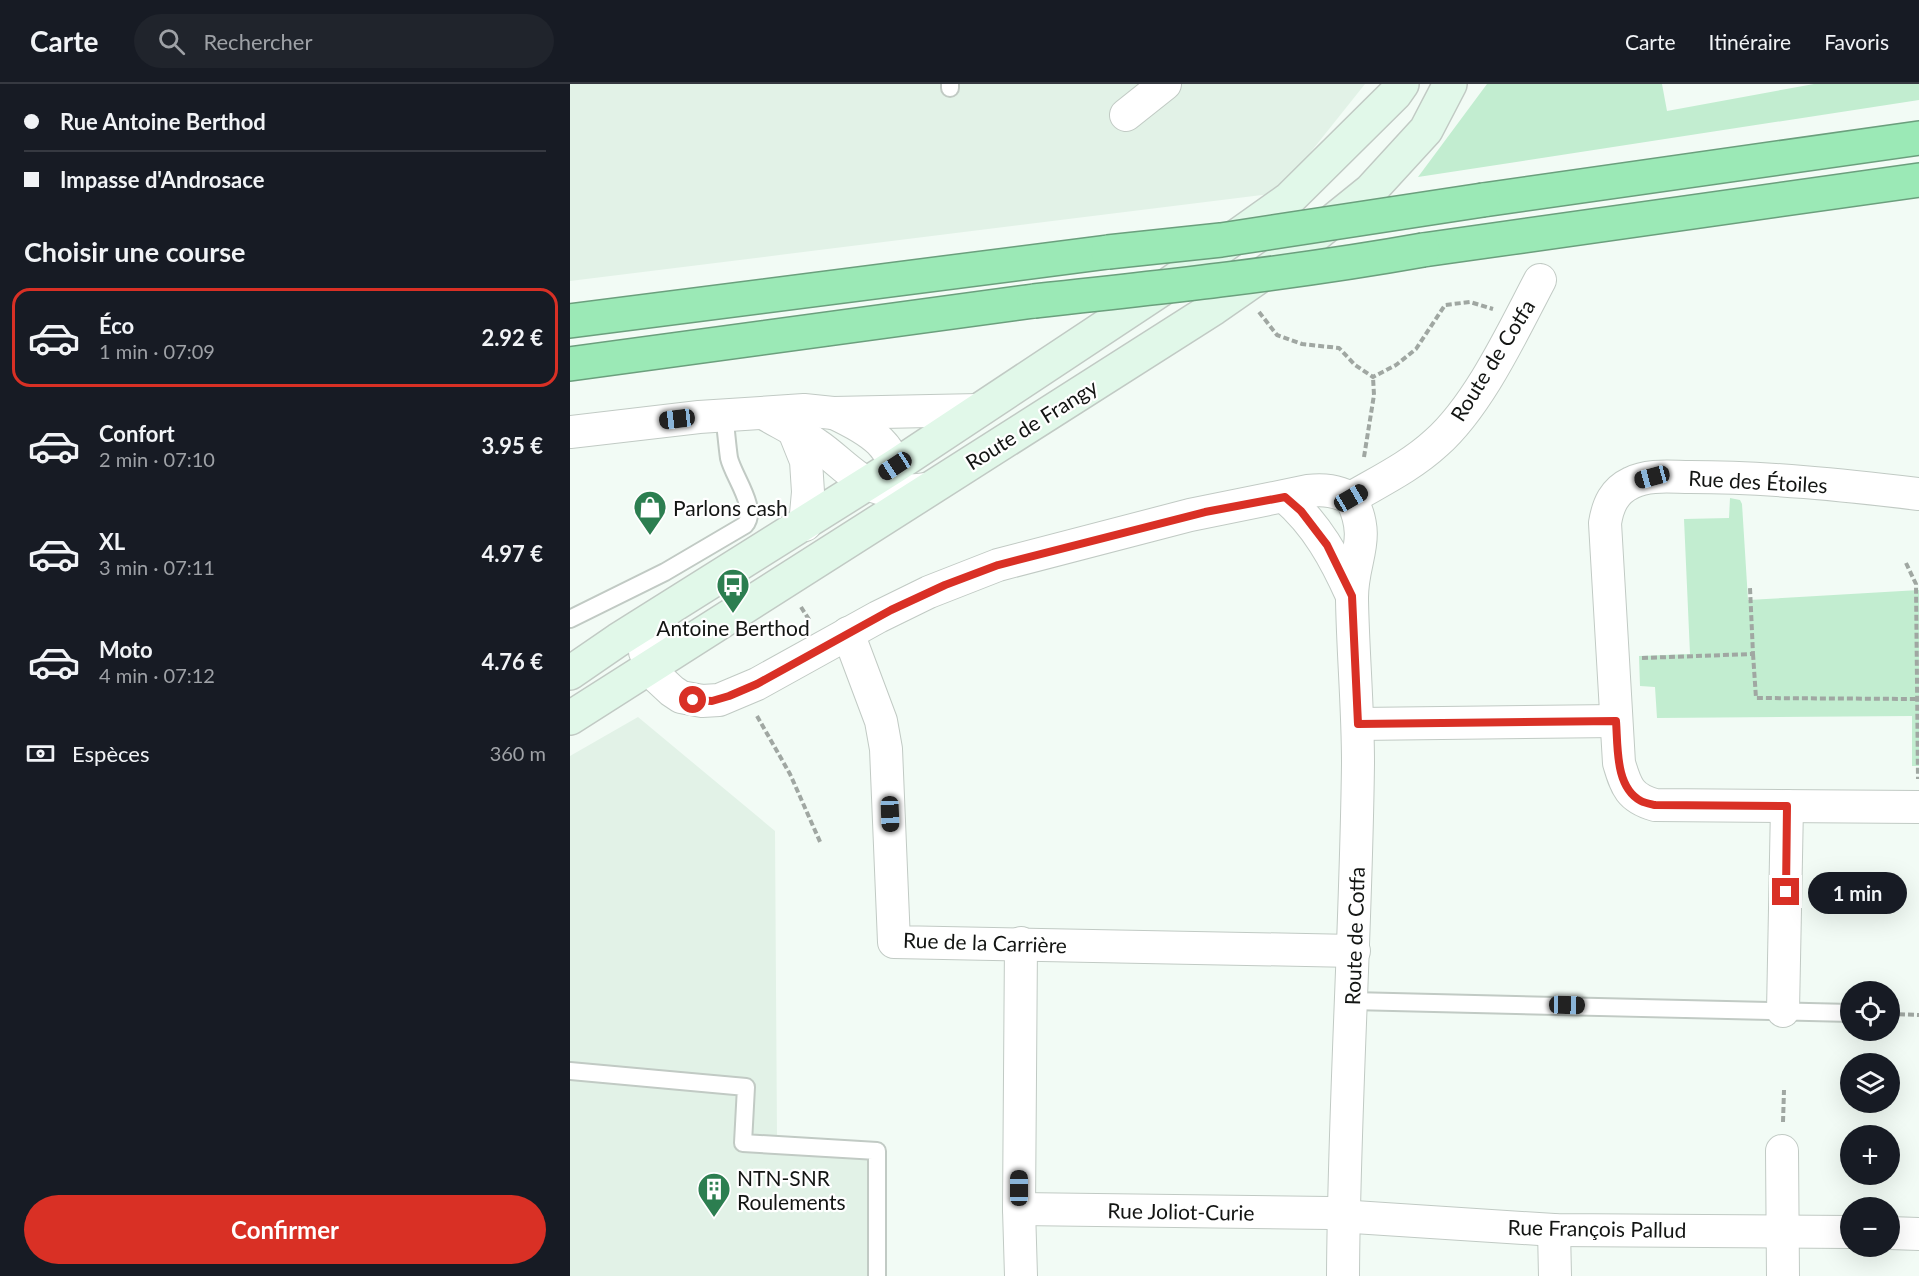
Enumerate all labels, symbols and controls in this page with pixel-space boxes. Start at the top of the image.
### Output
search box [134,14,554,68]
text: Carte [30,24,98,58]
icon: search [155,25,188,58]
text: Rechercher [203,28,312,55]
text: Carte [1625,29,1676,54]
text: Itinéraire [1709,29,1791,54]
text: Favoris [1824,29,1889,54]
text: Rue Antoine Berthod [60,108,266,135]
text: Impasse d'Androsace [60,166,264,193]
text: Choisir une course [24,235,246,268]
street label: Route de Cotfa [1445,295,1539,425]
icon: car [27,311,81,365]
text: Éco [99,312,134,339]
text: 2.92 € [481,324,543,351]
text: 1 min · 07:09 [99,339,215,363]
street label: Route de Frangy [961,373,1102,475]
car [658,408,696,430]
icon: car [27,419,81,473]
text: Confort [99,420,175,447]
text: 3.95 € [481,432,543,459]
text: 2 min · 07:10 [99,447,215,471]
car [875,449,915,483]
car [1632,464,1672,490]
street label: Rue des Étoiles [1688,465,1828,497]
car [1331,481,1371,515]
shop icon: Parlons cash [632,489,668,536]
place label: Parlons cash [673,495,788,520]
icon: car [27,527,81,581]
text: XL [99,528,125,555]
text: 4.97 € [481,540,543,567]
text: 3 min · 07:11 [99,555,215,579]
bus stop icon: Antoine Berthod [715,567,751,614]
place label: Antoine Berthod [656,615,810,640]
icon: car [27,635,81,689]
text: Moto [99,636,153,663]
text: 4.76 € [481,648,543,675]
text: 4 min · 07:12 [99,663,215,687]
route start [679,686,706,713]
icon: cash [24,737,57,770]
text: Espèces [72,740,149,767]
text: 360 m [490,741,546,765]
car [880,796,900,832]
street label: Route de Cotfa [1339,866,1369,1006]
callout: 1 min [1807,871,1906,913]
route end [1772,878,1799,905]
text: 1 min [1833,881,1882,905]
street label: Rue de la Carrière [903,927,1067,957]
map controls [1840,981,1900,1257]
button: locate [1840,981,1900,1041]
car [1549,996,1585,1014]
button: layers [1840,1053,1900,1113]
button: + [1840,1125,1900,1185]
place label: NTN-SNR Roulements [737,1165,846,1214]
car [1010,1170,1028,1206]
building icon: NTN-SNR Roulements [696,1171,732,1218]
button: Confirmer [24,1195,546,1264]
street label: Rue Joliot-Curie [1107,1197,1255,1225]
button: − [1840,1197,1900,1257]
street label: Rue François Pallud [1507,1214,1687,1242]

